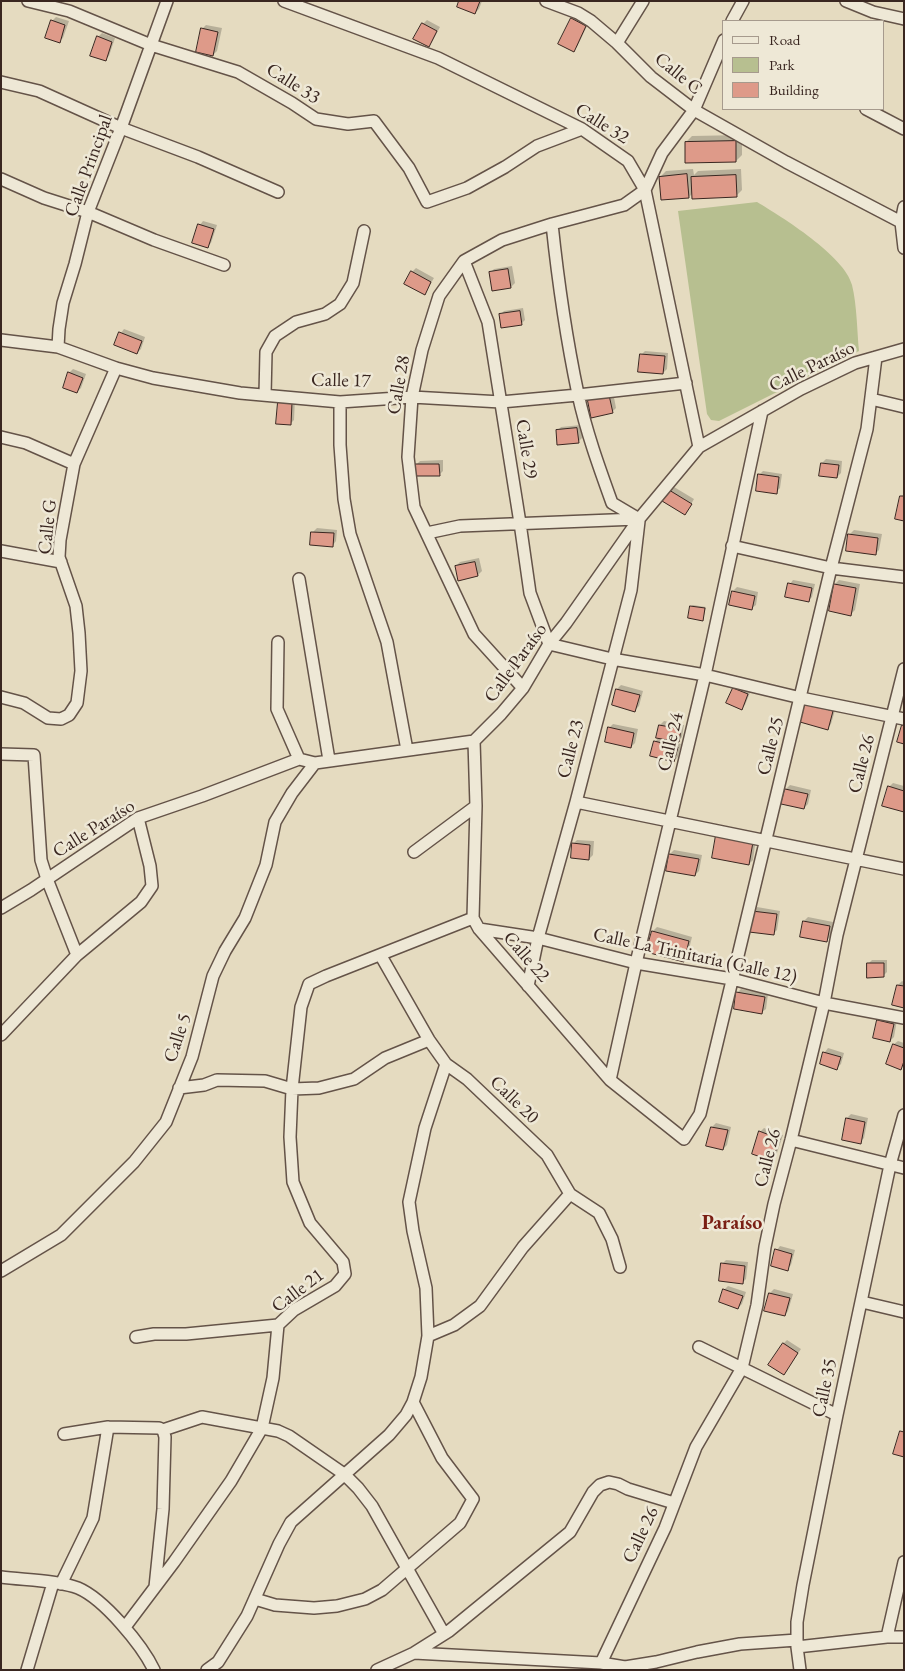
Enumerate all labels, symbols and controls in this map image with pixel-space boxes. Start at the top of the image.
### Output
legend [722,20,885,110]
text: Road [769,30,800,49]
street label: Calle C [649,48,707,100]
text: Park [769,55,795,74]
street label: Calle 33 [262,59,324,109]
text: Building [769,80,819,99]
street label: Calle 32 [571,99,633,149]
street label: Calle Principal [60,112,118,220]
street label: Calle Paraíso [765,336,859,398]
street label: Calle 28 [383,354,415,416]
street label: Calle 17 [311,369,371,393]
street label: Calle 29 [510,418,542,480]
street label: Calle G [34,498,62,556]
street label: Calle Paraíso [480,619,552,707]
street label: Calle 24 [653,710,689,774]
street label: Calle 25 [753,714,789,778]
street label: Calle 23 [553,717,589,781]
street label: Calle 26 [844,732,880,796]
street label: Calle Paraíso [49,795,139,863]
street label: Calle La Trinitaria (Calle 12) [591,923,799,989]
street label: Calle 22 [498,927,554,987]
street label: Calle 5 [159,1010,197,1066]
street label: Calle 20 [485,1071,543,1129]
street label: Calle 26 [750,1126,786,1190]
district label: Paraíso [702,1212,762,1236]
street label: Calle 21 [267,1264,329,1318]
street label: Calle 35 [808,1356,842,1420]
street label: Calle 26 [618,1503,664,1567]

